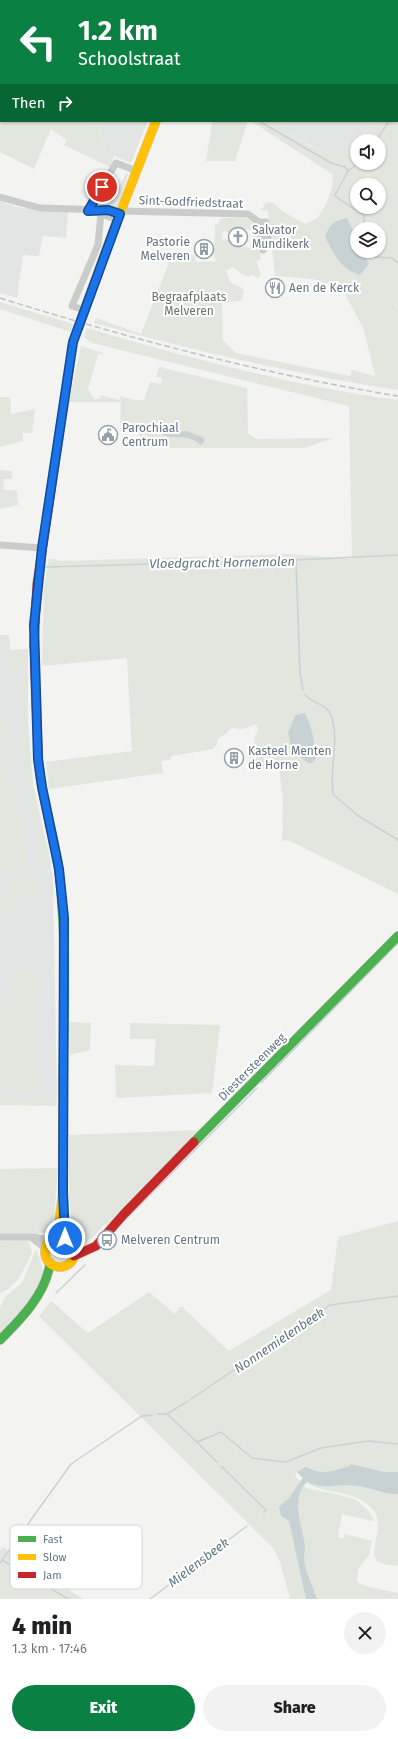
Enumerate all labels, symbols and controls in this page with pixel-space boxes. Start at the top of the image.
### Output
text: 1.2 km [78,14,158,47]
icon: left [12,16,64,68]
text: Schoolstraat [78,48,180,70]
icon: right [54,92,76,114]
text: Then [12,94,46,112]
map controls [350,134,386,258]
button: sound [350,134,386,170]
pin [85,170,119,204]
icon: arrive [91,176,113,198]
button: search [350,178,386,214]
street label: Sint-Godfriedstraat [138,193,244,211]
button: layers [350,222,386,258]
place label: Salvator Mundikerk [252,223,310,251]
church icon: Salvator Mundikerk [227,226,249,248]
place label: Pastorie Melveren [140,235,190,263]
building icon: Pastorie Melveren [193,238,215,260]
restaurant icon: Aen de Kerck [264,277,286,299]
place label: Aen de Kerck [289,281,360,295]
park label: Begraafplaats Melveren [152,290,227,318]
place label: Parochiaal Centrum [122,421,179,449]
public building icon: Parochiaal Centrum [97,424,119,446]
water label: Vloedgracht Hornemolen [149,554,295,571]
place label: Kasteel Menten de Horne [248,744,332,772]
building icon: Kasteel Menten de Horne [223,747,245,769]
street label: Diestersteenweg [215,1030,289,1104]
position arrow [44,1217,86,1259]
bus stop icon: Melveren Centrum [96,1229,118,1251]
place label: Melveren Centrum [121,1233,220,1247]
water label: Nonnemielenbeek [231,1305,327,1376]
legend [10,1525,142,1589]
text: Fast [43,1533,63,1546]
water label: Mielensbeek [165,1535,232,1590]
text: Slow [43,1551,67,1564]
text: Jam [43,1569,62,1582]
text: 4 min [12,1612,72,1640]
button: close [344,1612,386,1654]
text: 1.3 km · 17:46 [12,1641,87,1656]
button: Exit [12,1685,195,1731]
button: Share [203,1685,386,1731]

